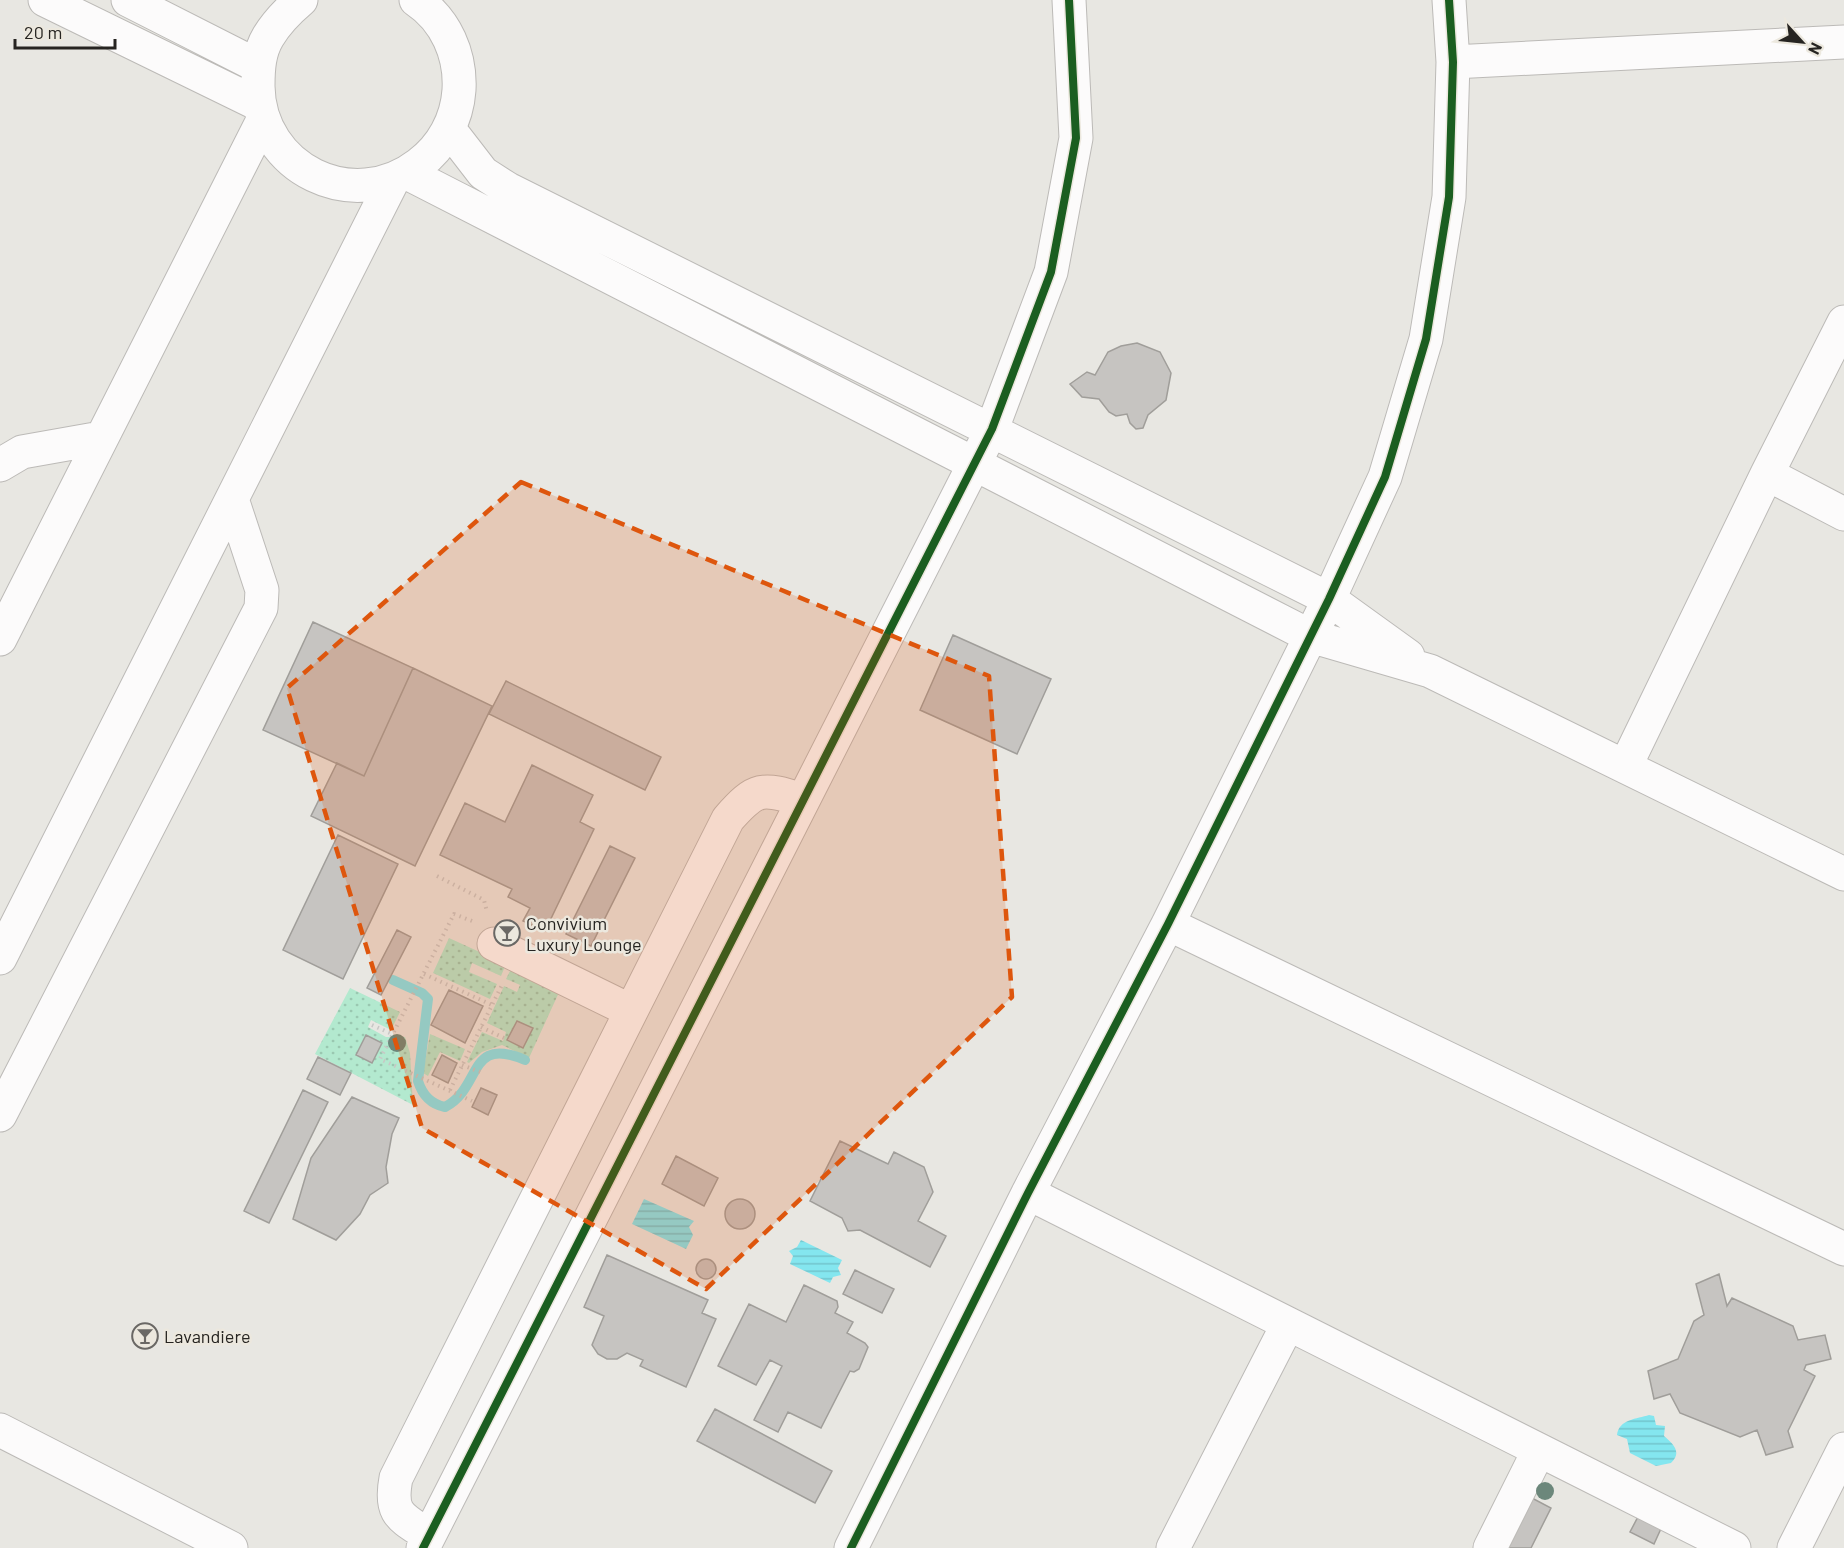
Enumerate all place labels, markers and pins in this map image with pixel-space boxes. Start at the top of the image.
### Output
place label: Convivium Luxury Lounge [526,912,642,955]
bar icon: Convivium Luxury Lounge [492,918,522,948]
bar icon: Lavandiere [130,1321,160,1351]
place label: Lavandiere [164,1325,251,1347]

